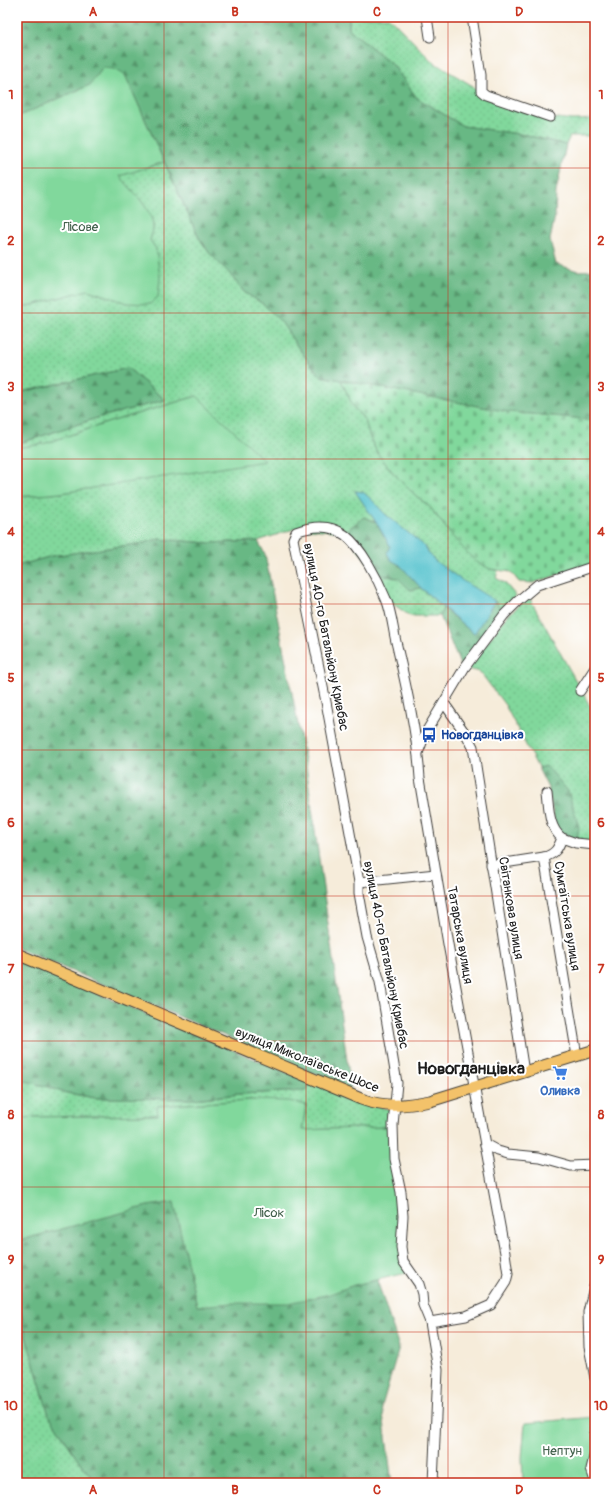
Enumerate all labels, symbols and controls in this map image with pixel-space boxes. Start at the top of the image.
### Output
text: A [89,4,98,20]
text: B [231,4,239,20]
text: C [373,4,381,20]
text: D [515,4,523,20]
text: 1 [8,87,14,103]
text: 1 [598,87,604,103]
park label: Лісове [61,219,99,235]
text: 2 [7,233,15,249]
text: 2 [597,233,605,249]
text: 3 [7,379,15,395]
text: 3 [597,379,605,395]
text: 4 [7,524,15,540]
text: 4 [597,524,605,540]
street label: вулиця 40-го Батальйону Кривбас [300,542,352,733]
text: 5 [7,670,15,686]
text: 5 [597,670,605,686]
bus stop icon: Новогданцівка [420,726,438,744]
place label: Новогданцівка [441,727,523,743]
text: 6 [7,815,15,831]
text: 6 [597,815,605,831]
street label: Світанкова вулиця [495,856,527,960]
street label: вулиця 40-го Батальйону Кривбас [360,860,412,1051]
street label: Сумгаїтська вулиця [550,860,584,972]
street label: Татарська вулиця [444,885,476,985]
text: 7 [8,961,15,977]
text: 7 [598,961,605,977]
street label: вулиця Миколаївське Шосе [233,1024,382,1096]
district label: Новогданцівка [417,1058,525,1079]
supermarket icon: Оливка [551,1064,569,1082]
place label: Оливка [540,1083,580,1099]
text: 8 [8,1107,15,1123]
text: 8 [598,1107,605,1123]
park label: Лісок [253,1205,284,1221]
text: 9 [8,1252,15,1268]
text: 9 [598,1252,605,1268]
text: 10 [4,1398,18,1414]
text: 10 [594,1398,608,1414]
park label: Нептун [542,1443,582,1459]
text: A [89,1482,98,1498]
text: B [231,1482,239,1498]
text: C [373,1482,381,1498]
text: D [515,1482,523,1498]

